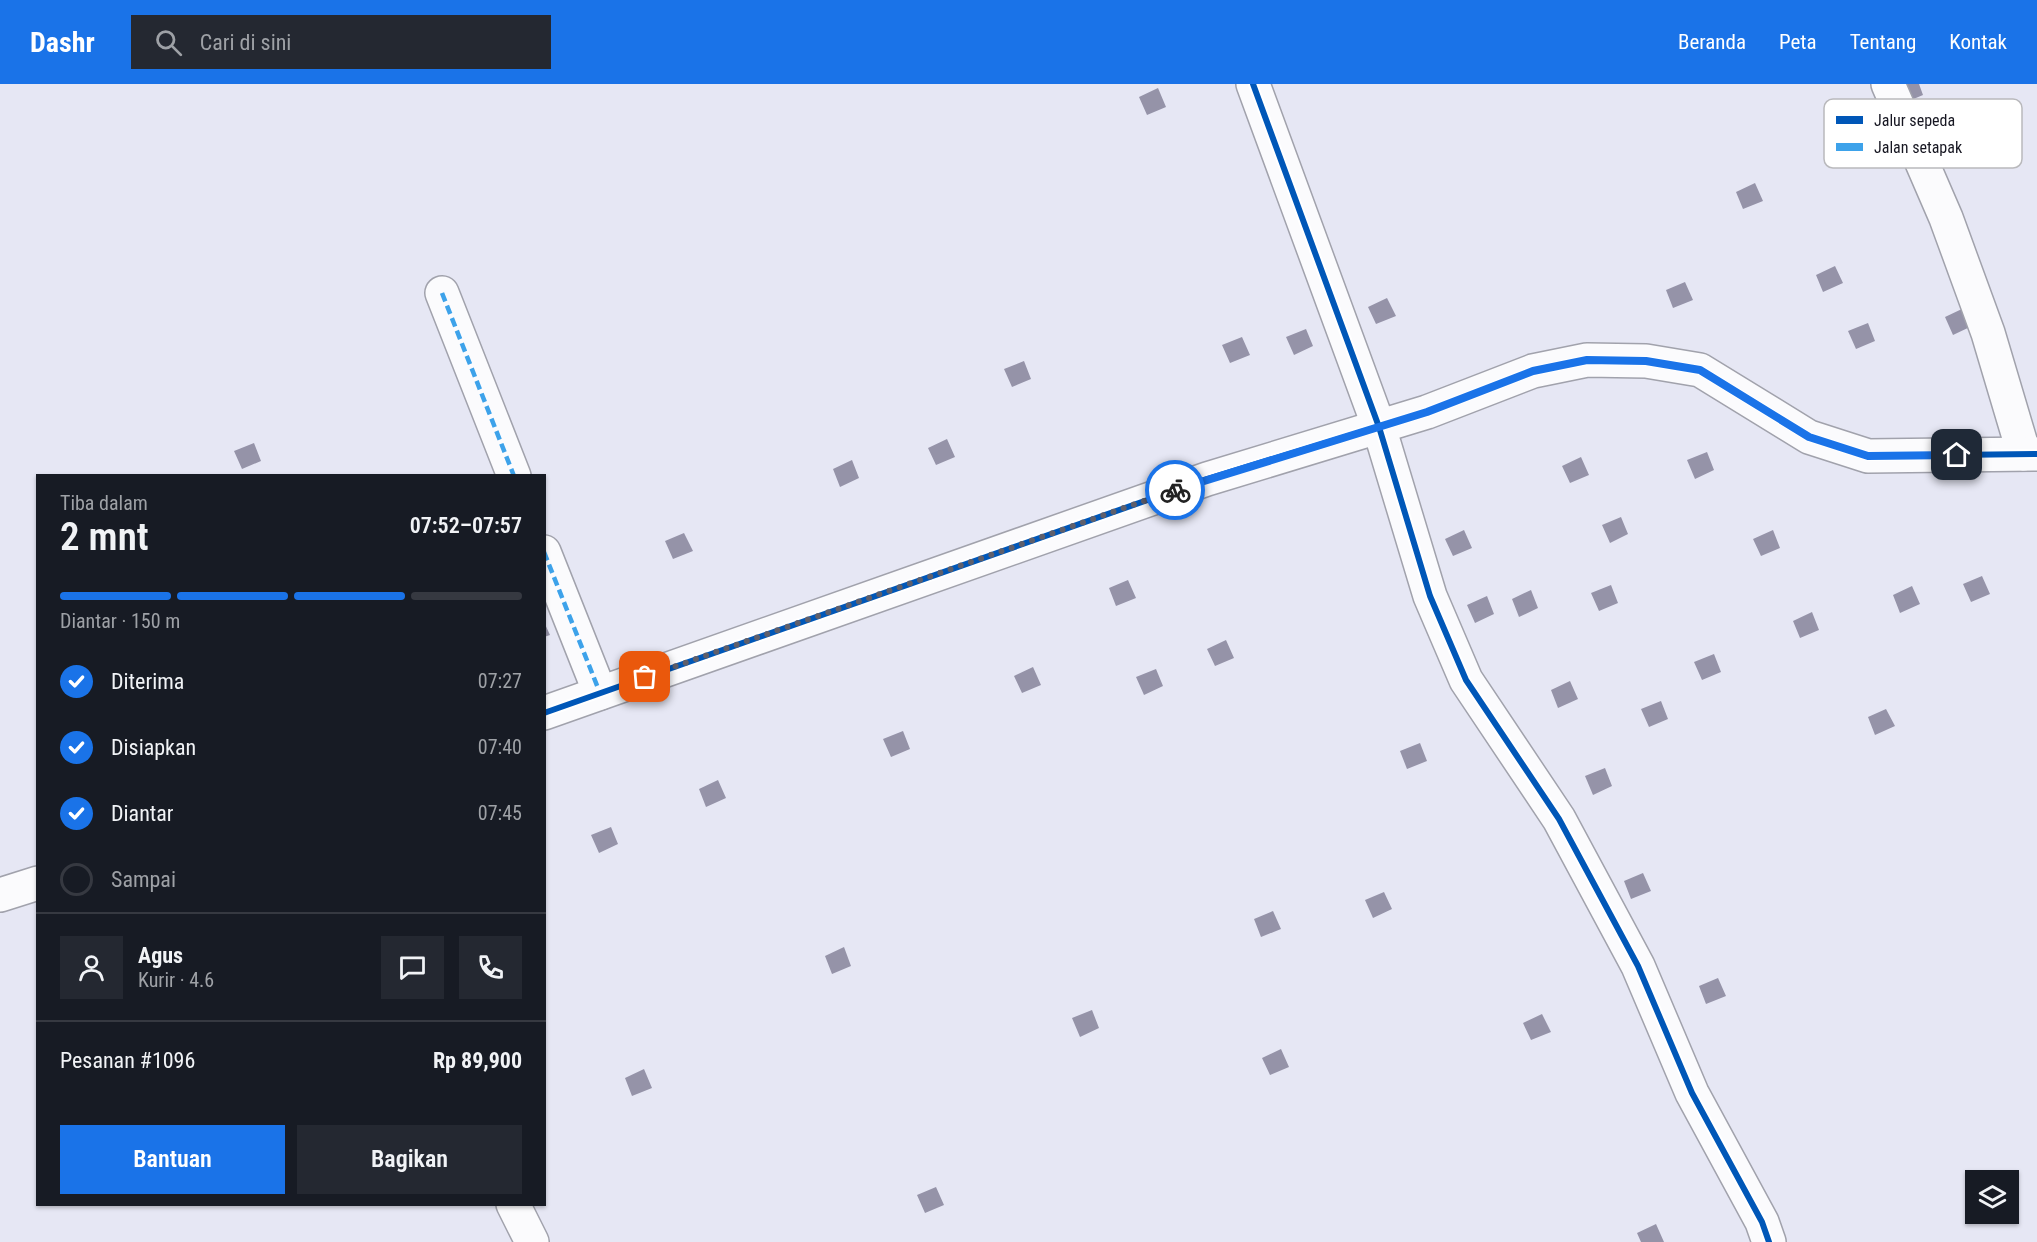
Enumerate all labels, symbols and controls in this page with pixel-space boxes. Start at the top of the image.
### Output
search box [131,15,551,69]
text: Dashr [30,26,95,59]
icon: search [152,26,185,59]
text: Cari di sini [200,30,291,55]
text: Beranda [1678,30,1746,54]
text: Peta [1779,30,1817,54]
text: Tentang [1850,30,1916,54]
text: Kontak [1949,30,2007,54]
legend [1824,99,2022,168]
text: Jalur sepeda [1874,111,1955,130]
text: Jalan setapak [1874,138,1963,157]
pin [1931,429,1982,480]
icon: home [1940,438,1973,471]
courier [1145,460,1205,520]
icon: bike [1159,474,1192,507]
text: Tiba dalam [60,491,148,515]
text: 07:52–07:57 [410,513,522,538]
text: 2 mnt [60,514,149,560]
text: Diantar · 150 m [60,609,180,633]
pin [619,651,670,702]
icon: bag [628,660,661,693]
icon: check [60,665,93,698]
text: Diterima [111,669,184,694]
text: 07:27 [478,669,522,693]
icon: check [60,731,93,764]
text: Disiapkan [111,735,196,760]
text: 07:40 [478,735,522,759]
icon: check [60,797,93,830]
text: Diantar [111,801,174,826]
text: 07:45 [478,801,522,825]
text: Sampai [111,867,176,892]
button: person [60,936,123,999]
button: chat [381,936,444,999]
button: phone [459,936,522,999]
text: Agus [138,943,183,968]
text: Kurir · 4.6 [138,968,214,992]
text: Pesanan #1096 [60,1048,195,1073]
text: Rp 89,900 [433,1048,522,1073]
button: Bantuan [60,1125,285,1194]
button: Bagikan [297,1125,522,1194]
map controls [1965,1170,2019,1224]
button: layers [1965,1170,2019,1224]

